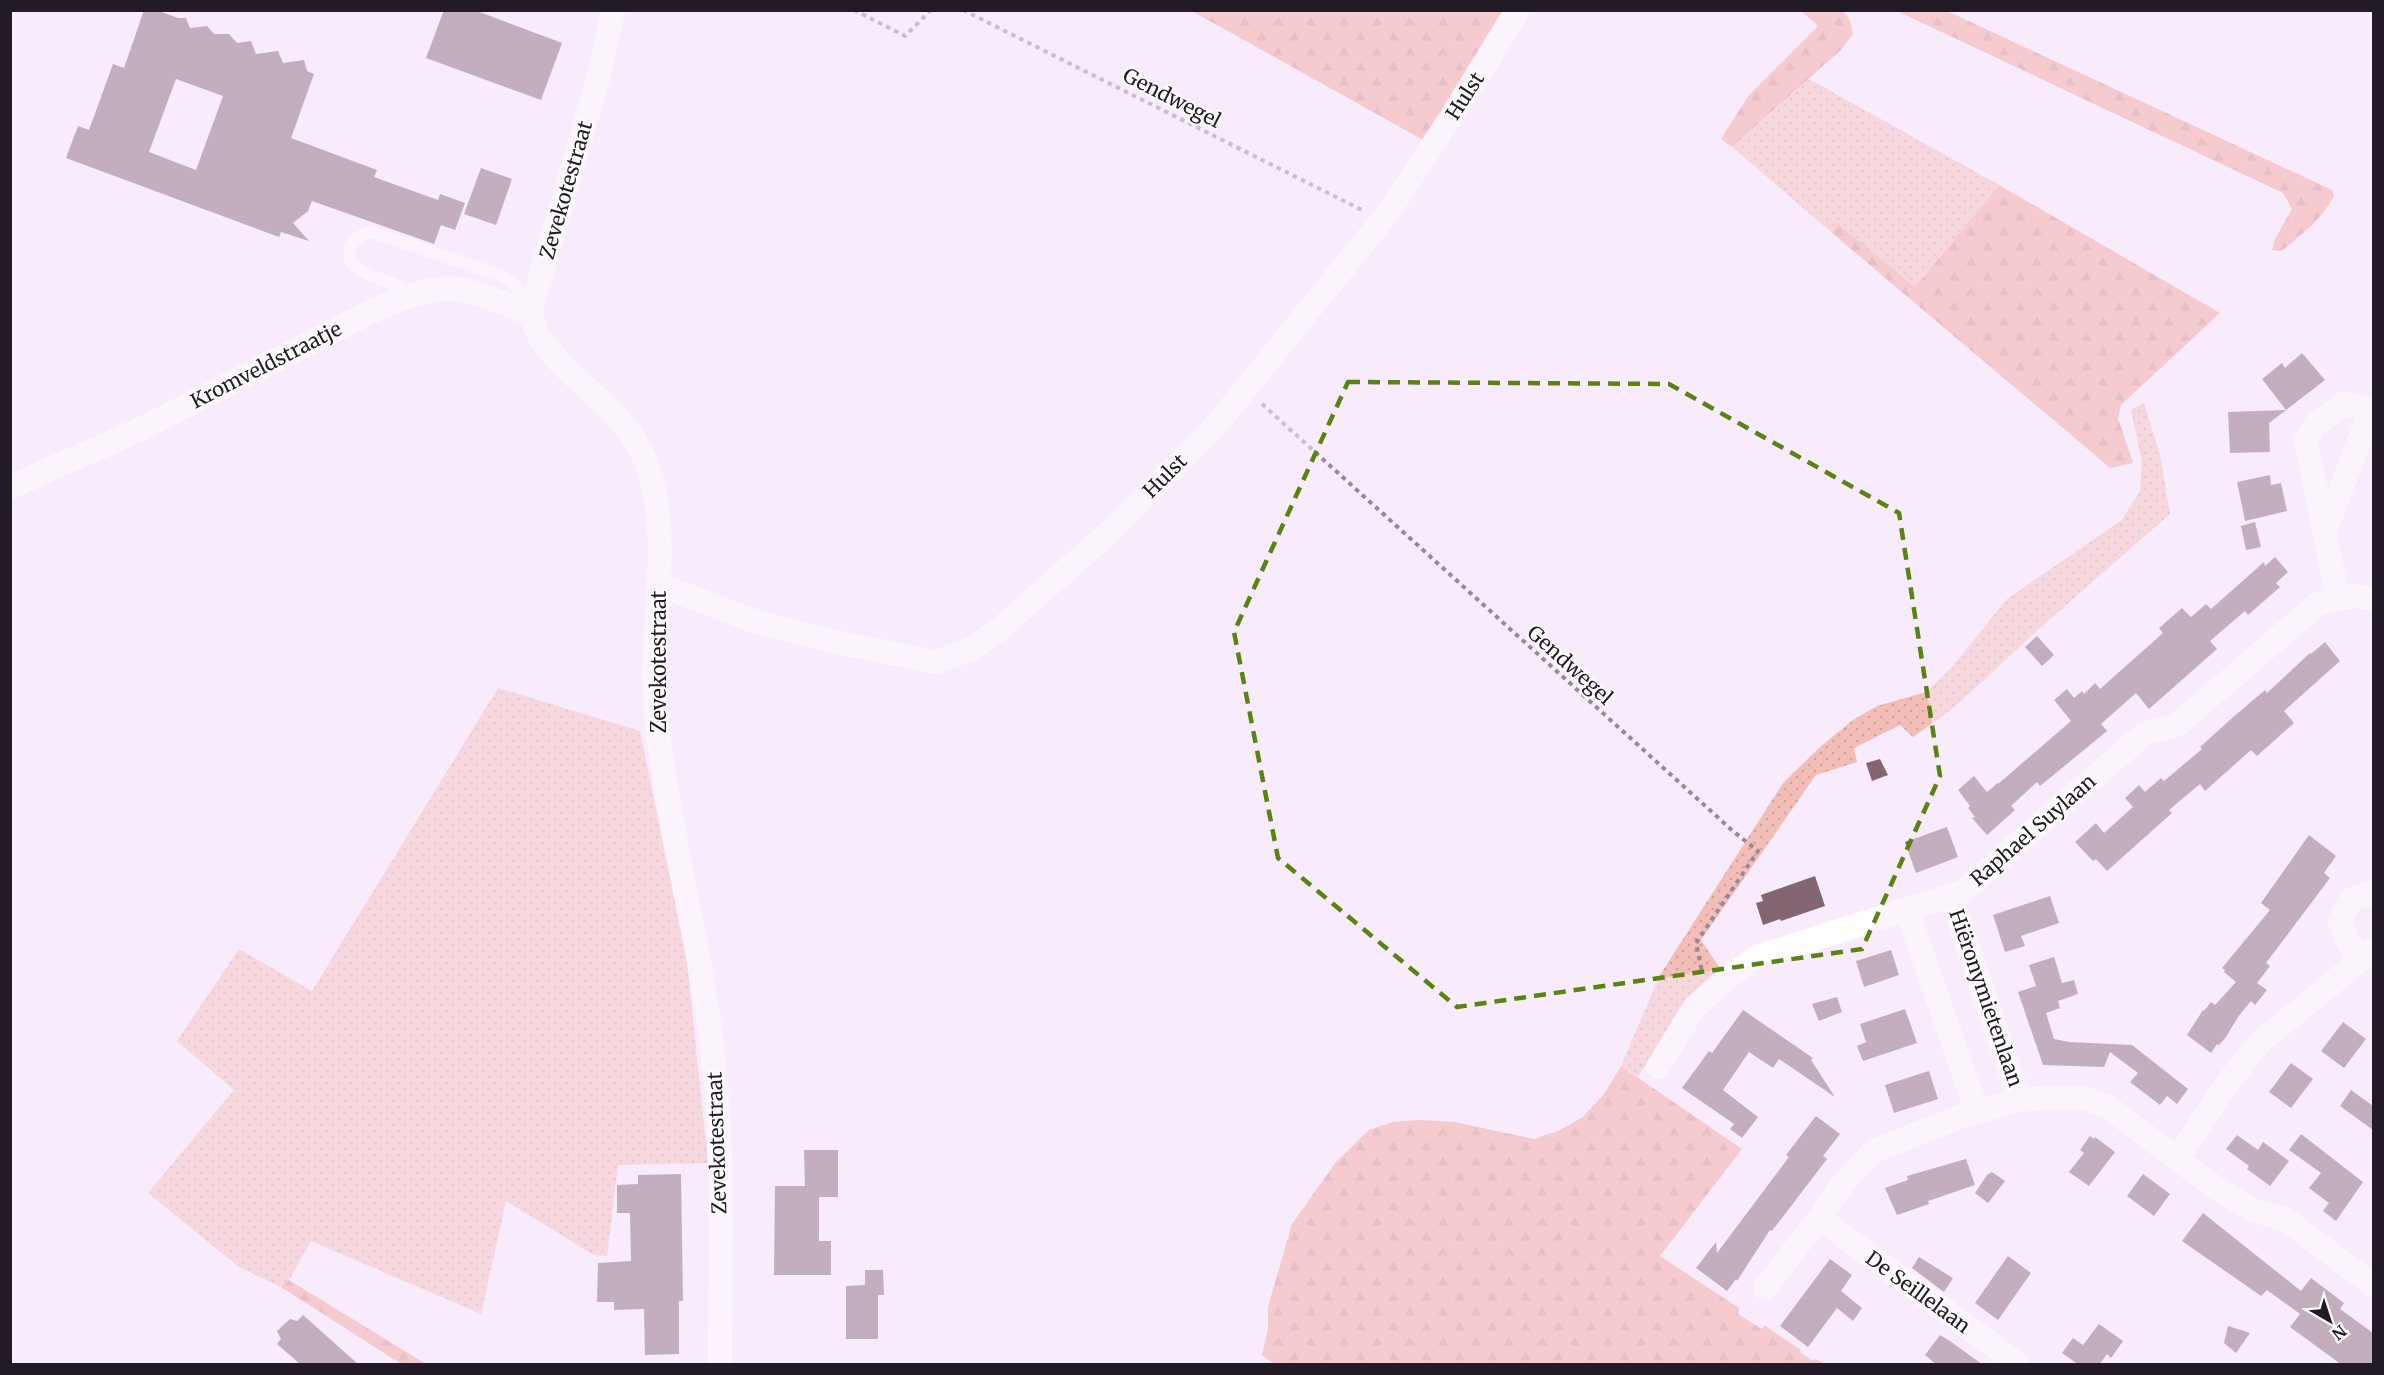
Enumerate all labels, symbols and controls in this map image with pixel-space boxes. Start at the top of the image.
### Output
street label: Gendwegel [1119,62,1225,133]
street label: Hulst [1440,67,1489,124]
street label: Zevekotestraat [534,118,597,262]
street label: Kromveldstraatje [186,316,345,413]
street label: Hulst [1137,448,1192,503]
street label: Zevekotestraat [646,590,671,733]
street label: Gendwegel [1522,620,1618,710]
street label: Raphael Suylaan [1965,768,2101,891]
street label: Hiëronymietenlaan [1944,906,2029,1090]
street label: Zevekotestraat [702,1071,731,1215]
street label: De Seillelaan [1861,1245,1976,1338]
north arrow [2300,1291,2360,1351]
text: N [2328,1321,2351,1345]

